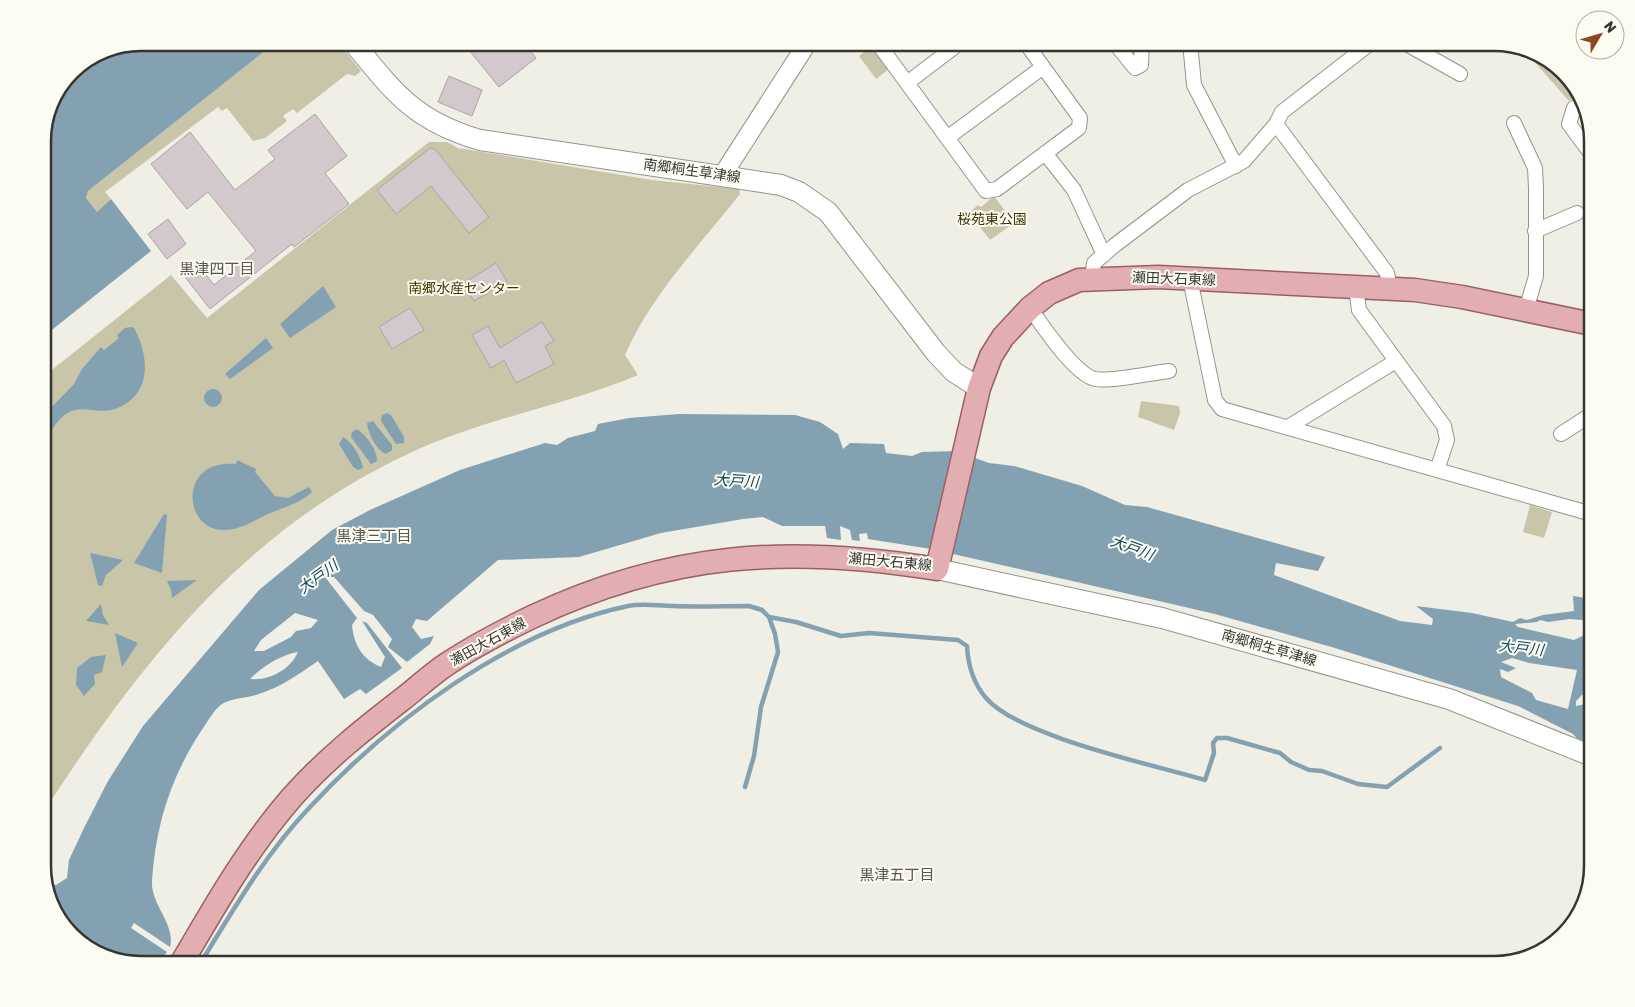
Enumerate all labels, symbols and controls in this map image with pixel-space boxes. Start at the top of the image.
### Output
north arrow [1575,10,1625,60]
text: N [1600,18,1620,37]
street label: 南郷桐生草津線 [642,156,742,186]
park label: 桜苑東公園 [957,211,1027,228]
district label: 黒津四丁目 [179,260,255,278]
street label: 瀬田大石東線 [1132,269,1216,289]
park label: 南郷水産センター [408,280,520,297]
water label: 大戸川 [713,470,761,492]
district label: 黒津三丁目 [336,527,412,545]
water label: 大戸川 [1108,532,1158,565]
street label: 瀬田大石東線 [847,550,933,574]
water label: 大戸川 [295,555,343,598]
street label: 瀬田大石東線 [447,614,529,670]
street label: 南郷桐生草津線 [1220,626,1318,670]
water label: 大戸川 [1498,637,1546,660]
district label: 黒津五丁目 [859,866,935,884]

